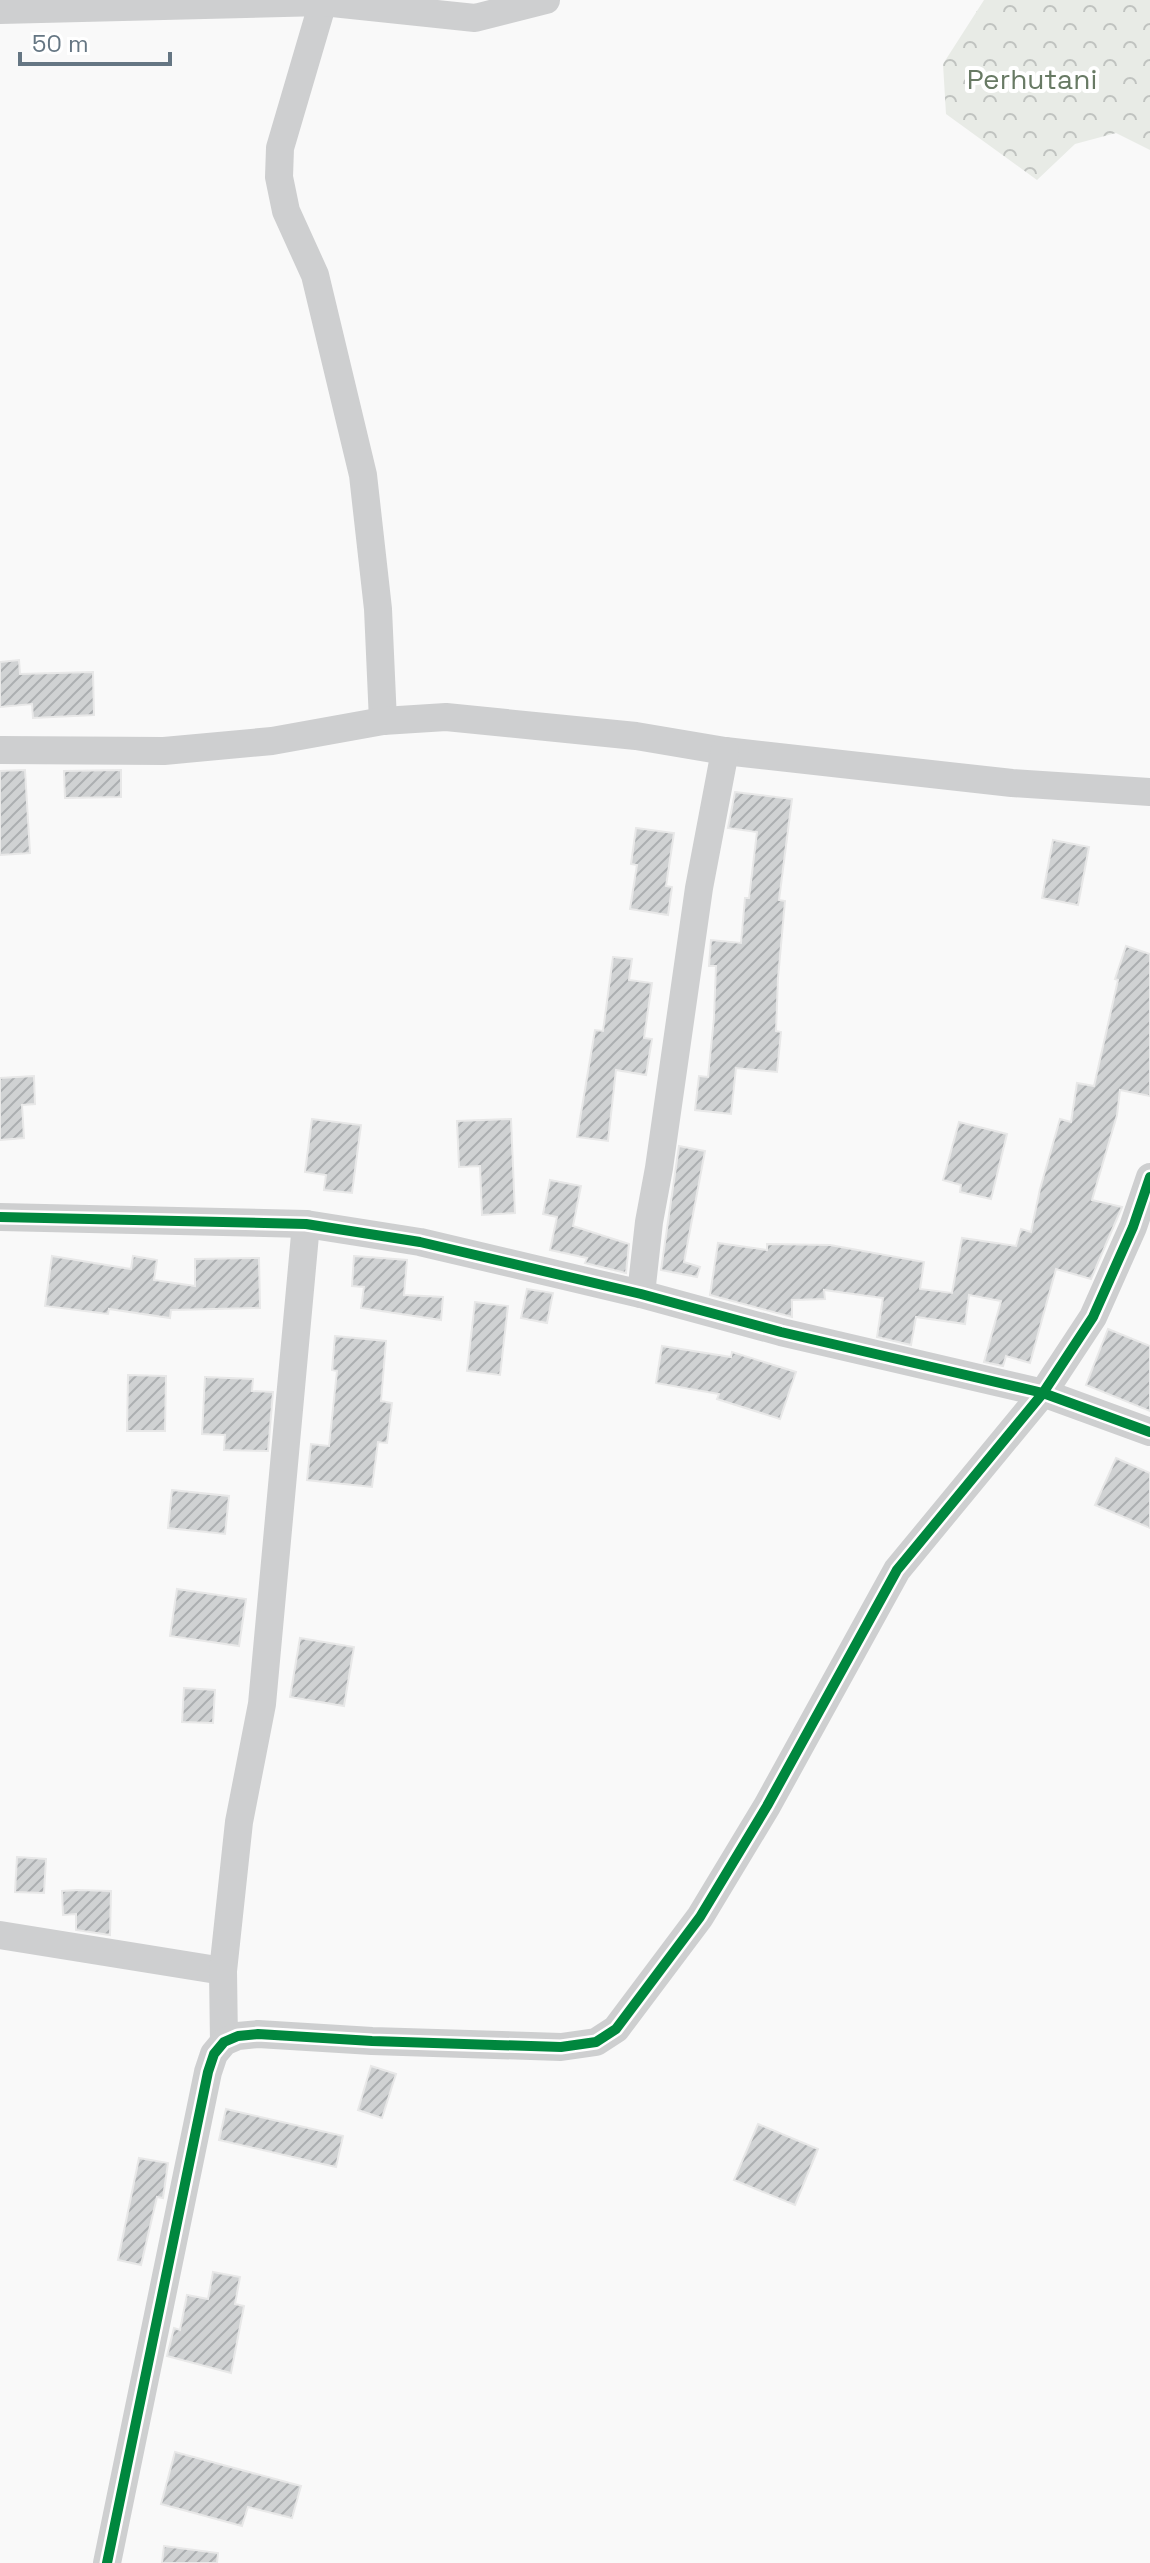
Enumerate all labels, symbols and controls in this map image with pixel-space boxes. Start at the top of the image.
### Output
scale bar [20,16,170,66]
text: 50 m [32,28,89,59]
park label: Perhutani [967,61,1097,97]

